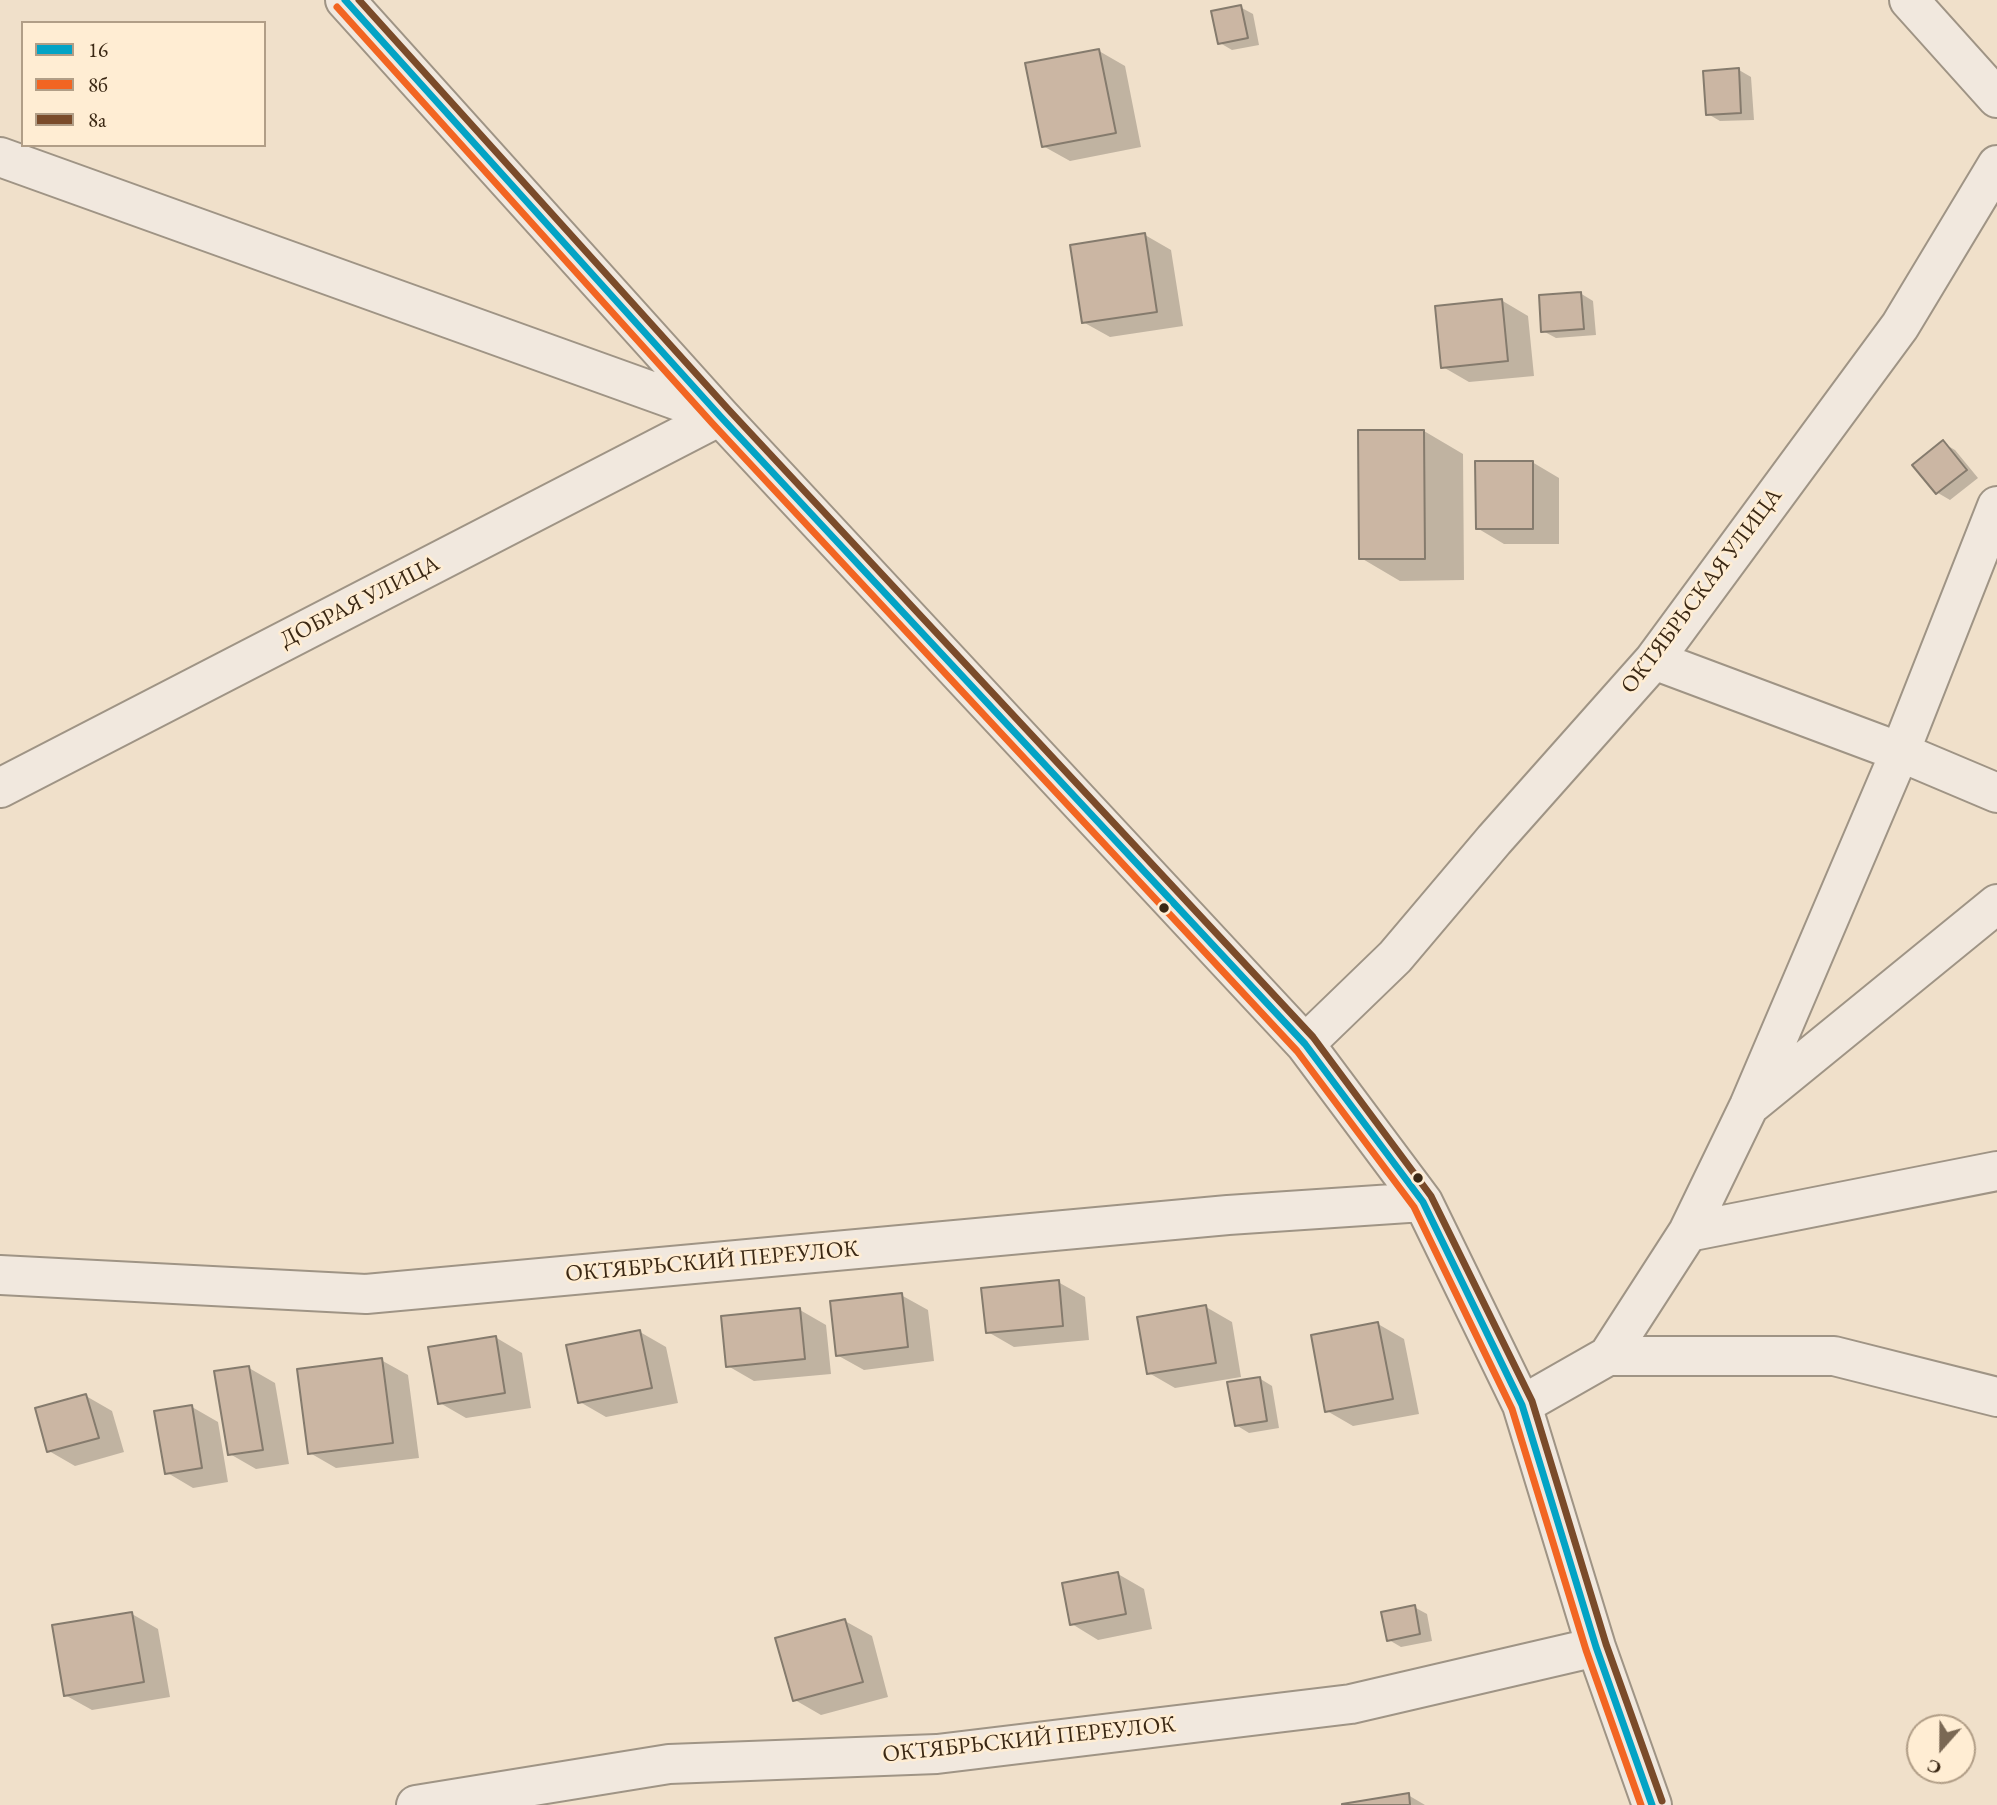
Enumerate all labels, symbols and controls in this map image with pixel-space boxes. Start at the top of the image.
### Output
legend [21,21,266,147]
text: 16 [88,36,108,63]
text: 8б [88,71,108,98]
text: 8а [88,106,106,133]
street label: ОКТЯБРЬСКАЯ УЛИЦА [1616,483,1788,699]
street label: ДОБРАЯ УЛИЦА [276,550,444,654]
unlabelled marker [1157,901,1171,915]
unlabelled marker [1411,1171,1425,1185]
street label: ОКТЯБРЬСКИЙ ПЕРЕУЛОК [564,1235,860,1289]
street label: ОКТЯБРЬСКИЙ ПЕРЕУЛОК [881,1711,1177,1769]
north arrow [1906,1714,1976,1784]
text: С [1923,1753,1945,1781]

